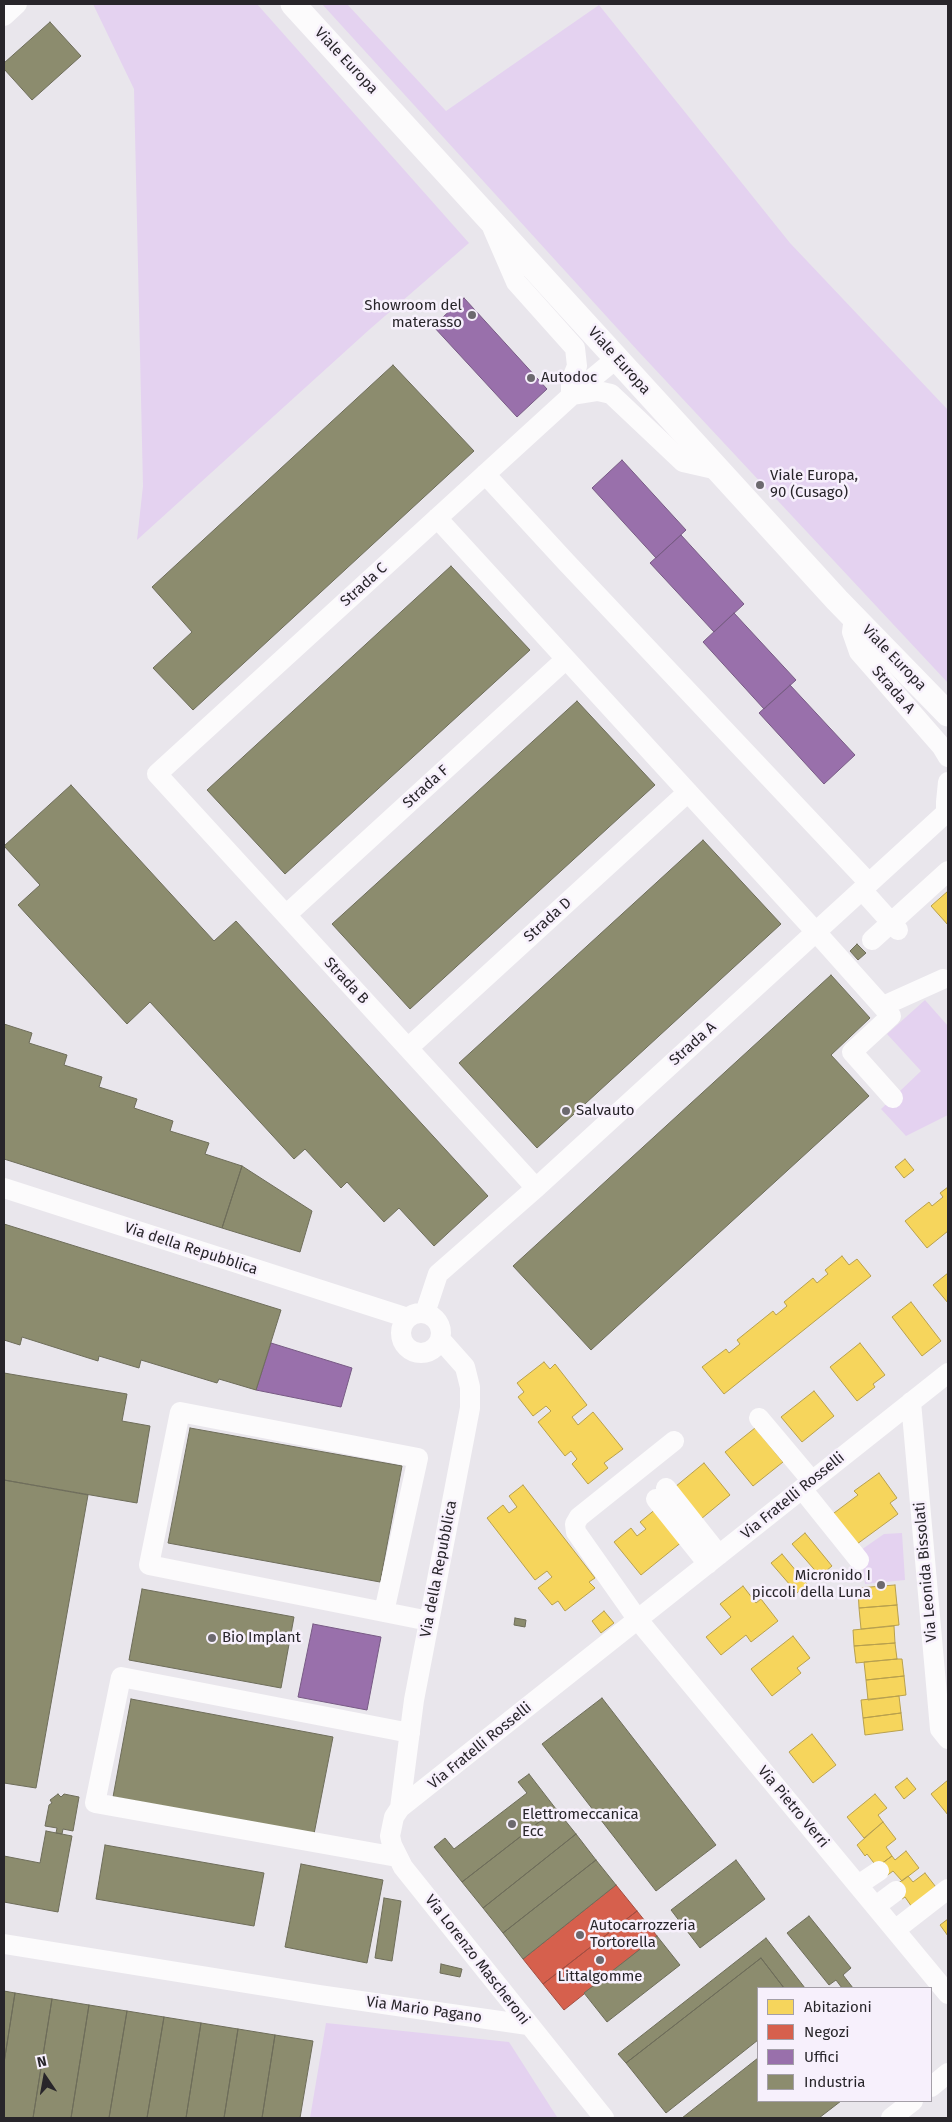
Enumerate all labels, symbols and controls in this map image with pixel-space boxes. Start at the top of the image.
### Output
street label: Viale Europa [311,24,381,98]
place label: Showroom del materasso [364,297,462,332]
marker: Showroom del materasso [466,309,478,321]
street label: Viale Europa [584,324,654,398]
place label: Autodoc [541,369,597,387]
marker: Autodoc [525,372,537,384]
place label: Viale Europa, 90 (Cusago) [770,467,858,502]
marker: Viale Europa, 90 (Cusago) [754,479,766,491]
street label: Strada C [337,559,391,611]
street label: Viale Europa [858,621,930,695]
street label: Strada A [868,663,918,717]
street label: Strada F [399,762,453,812]
street label: Strada D [521,894,575,946]
street label: Strada B [320,954,372,1008]
street label: Strada A [666,1018,720,1070]
place label: Salvauto [576,1102,634,1120]
marker: Salvauto [560,1105,572,1117]
street label: Via della Repubblica [122,1219,260,1279]
street label: Via Fratelli Rosselli [738,1449,848,1543]
street label: Via della Repubblica [417,1499,461,1639]
street label: Via Leonida Bissolati [911,1501,941,1643]
place label: Micronido I piccoli della Luna [752,1567,871,1602]
marker: Micronido I piccoli della Luna [875,1579,887,1591]
place label: Bio Implant [222,1629,301,1647]
marker: Bio Implant [206,1632,218,1644]
street label: Via Fratelli Rosselli [425,1699,535,1793]
street label: Via Pietro Verri [754,1762,832,1852]
place label: Elettromeccanica Ecc [522,1806,639,1841]
marker: Elettromeccanica Ecc [506,1818,518,1830]
street label: Via Lorenzo Mascheroni [421,1891,533,2029]
place label: Autocarrozzeria Tortorella [590,1917,696,1952]
marker: Autocarrozzeria Tortorella [574,1929,586,1941]
marker: Littalgomme [594,1954,606,1966]
place label: Littalgomme [557,1968,643,1986]
legend [757,1987,932,2102]
street label: Via Mario Pagano [365,1993,483,2027]
text: Abitazioni [804,1998,872,2016]
text: Negozi [804,2023,849,2041]
text: Uffici [804,2048,839,2066]
north arrow [20,2052,70,2102]
text: N [35,2053,48,2071]
text: Industria [804,2073,866,2091]

